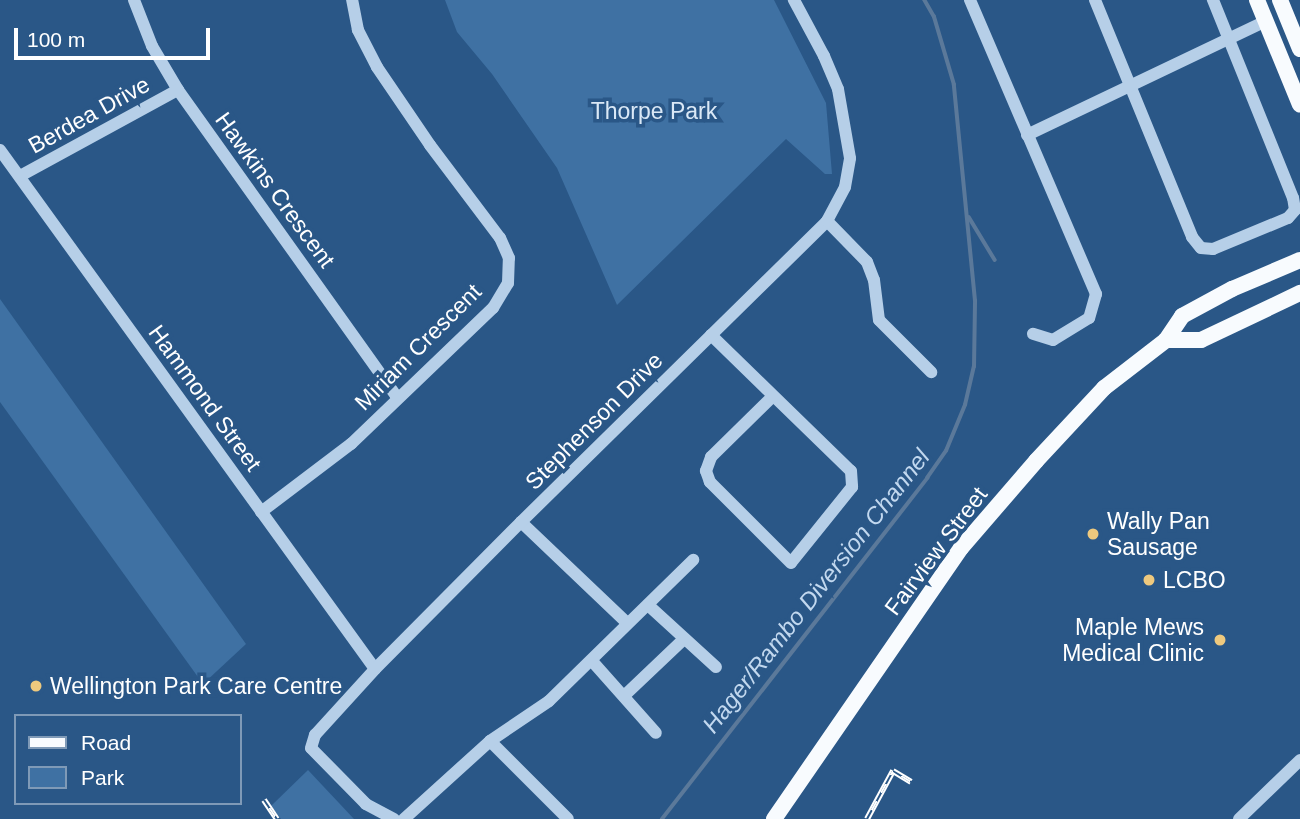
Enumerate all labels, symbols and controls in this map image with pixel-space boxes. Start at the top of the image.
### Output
scale bar [18,14,214,58]
text: 100 m [27,28,85,51]
street label: Berdea Drive [24,70,154,160]
park label: Thorpe Park [591,97,717,125]
street label: Hawkins Crescent [209,107,341,273]
street label: Miriam Crescent [349,278,487,416]
street label: Hammond Street [143,320,267,476]
street label: Stephenson Drive [520,347,668,495]
water label: Hager/Rambo Diversion Channel [696,443,936,739]
street label: Fairview Street [879,481,993,621]
place label: Wally Pan Sausage [1107,507,1210,561]
marker: Wally Pan Sausage [1085,526,1101,542]
place label: LCBO [1163,566,1226,594]
marker: LCBO [1141,572,1157,588]
place label: Maple Mews Medical Clinic [1062,613,1204,667]
marker: Maple Mews Medical Clinic [1210,630,1230,650]
place label: Wellington Park Care Centre [50,672,342,700]
marker: Wellington Park Care Centre [28,678,44,694]
legend [14,714,242,805]
text: Road [81,731,131,754]
text: Park [81,766,124,789]

